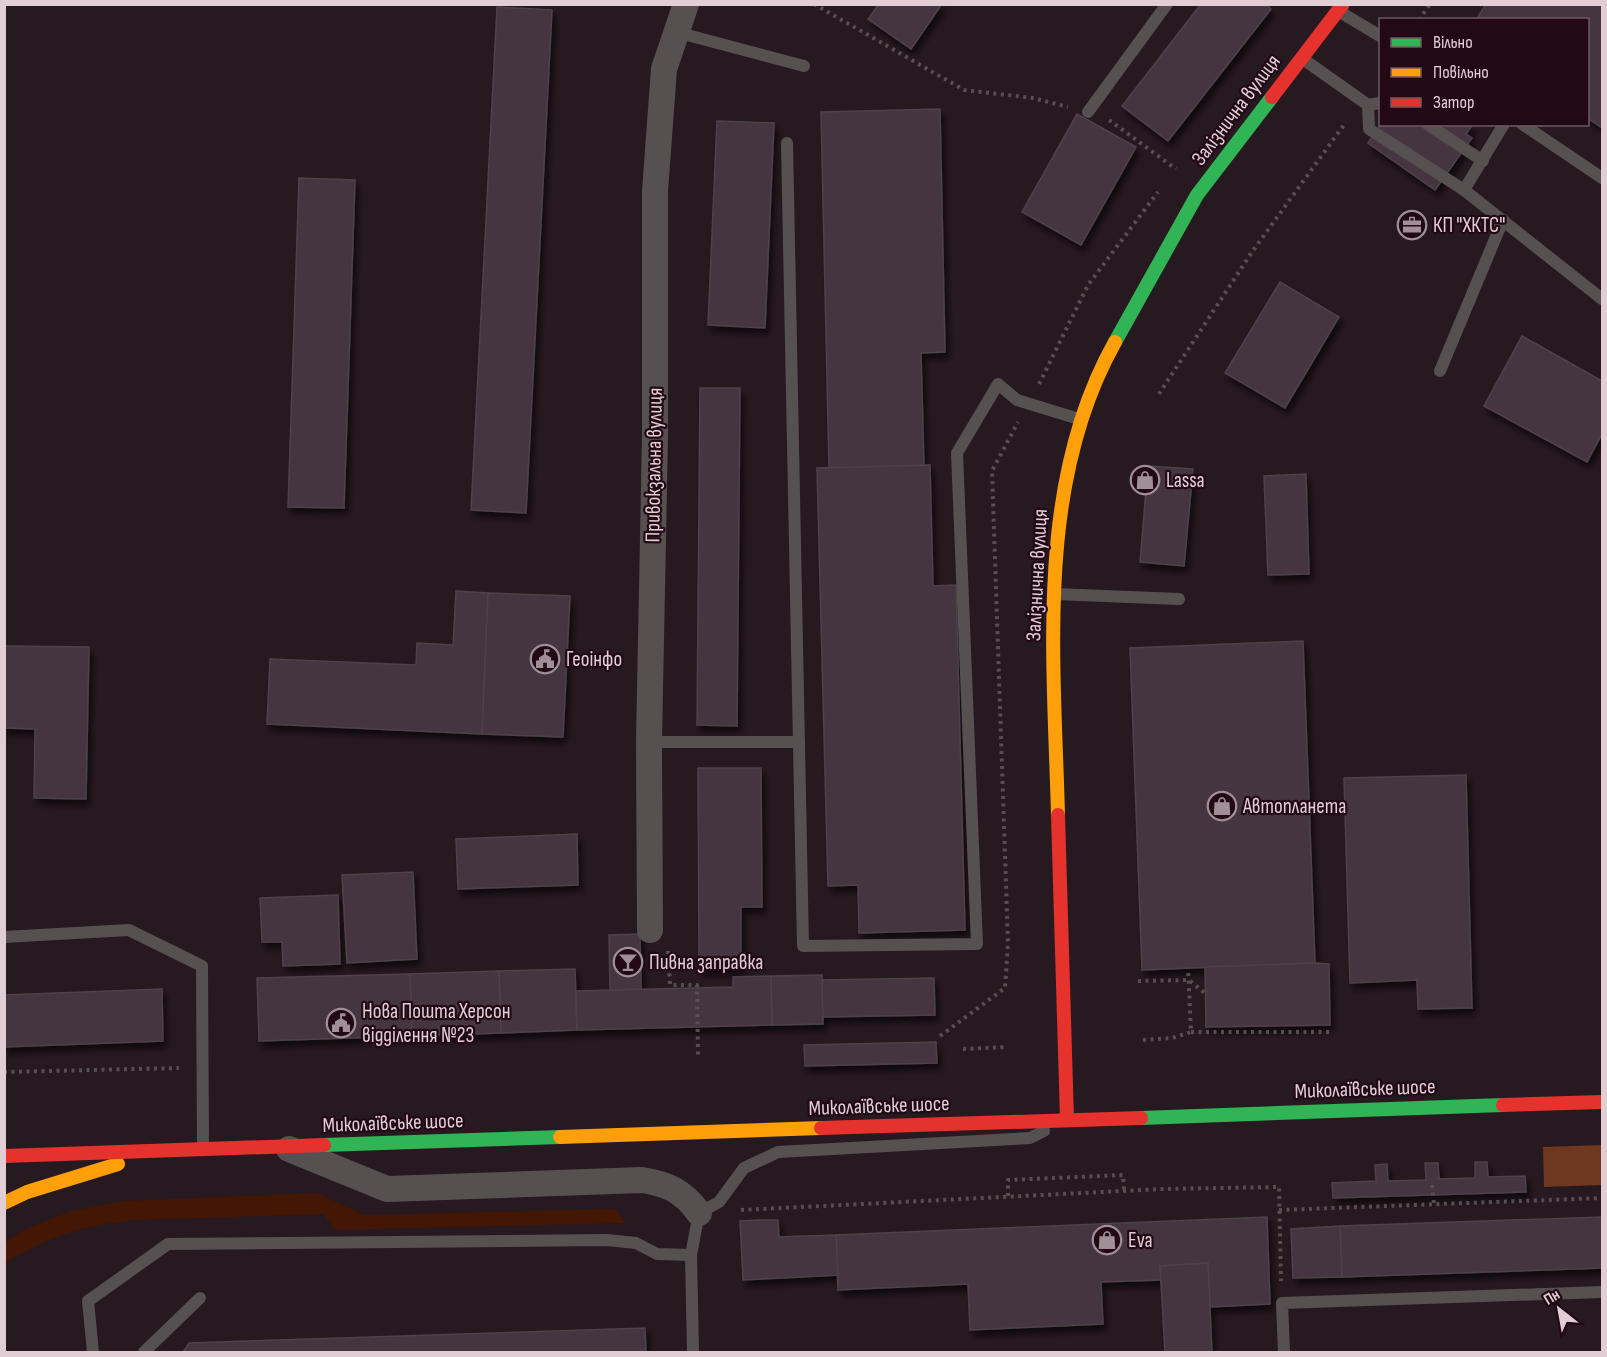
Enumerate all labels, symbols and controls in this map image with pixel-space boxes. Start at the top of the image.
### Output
legend [1379,18,1589,126]
text: Вільно [1433,32,1473,53]
street label: Залізнична вулиця [1186,50,1286,170]
text: Повільно [1433,62,1489,83]
text: Затор [1433,92,1474,113]
office icon: КП "ХКТС" [1396,209,1428,241]
place label: КП "ХКТС" [1433,213,1505,238]
street label: Привокзальна вулиця [640,387,668,543]
shop icon: Lassa [1129,464,1161,496]
place label: Lassa [1166,468,1205,493]
street label: Залізнична вулиця [1021,508,1053,642]
public building icon: Геоінфо [529,643,561,675]
place label: Геоінфо [566,647,622,672]
shop icon: Автопланета [1206,790,1238,822]
place label: Автопланета [1242,794,1346,819]
bar icon: Пивна заправка [612,946,644,978]
place label: Пивна заправка [649,950,763,975]
place label: Нова Пошта Херсон відділення №23 [362,999,510,1048]
public building icon: Нова Пошта Херсон відділення №23 [325,1007,357,1039]
street label: Миколаївське шосе [1294,1074,1436,1104]
street label: Миколаївське шосе [808,1091,950,1121]
street label: Миколаївське шосе [322,1108,464,1138]
shop icon: Eva [1091,1224,1123,1256]
place label: Eva [1128,1228,1153,1253]
north arrow [1529,1279,1589,1339]
text: Пн [1541,1285,1564,1310]

